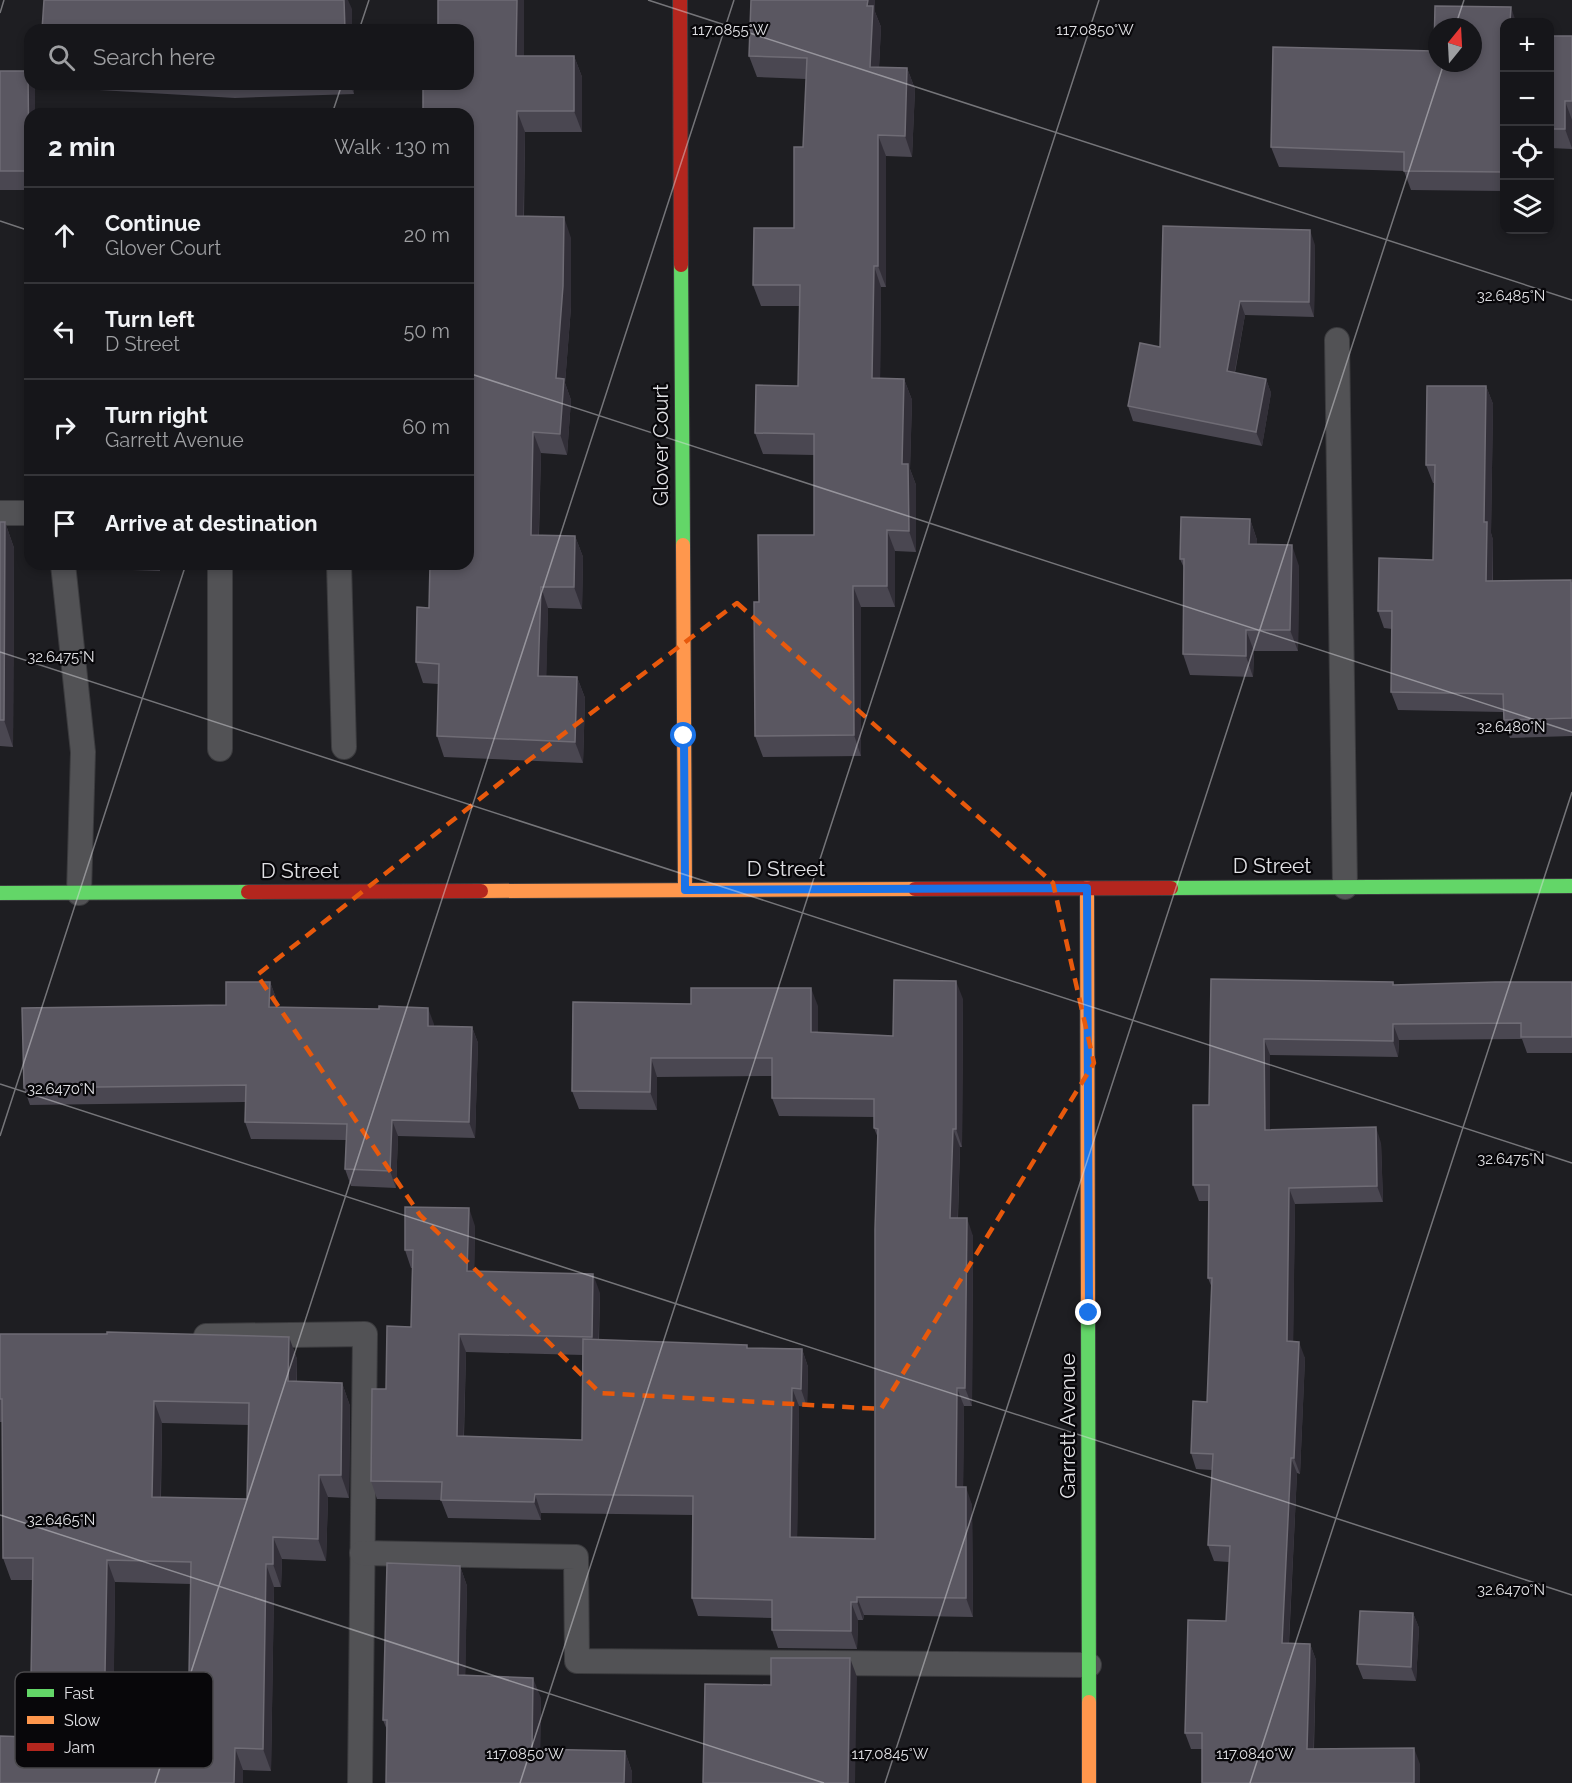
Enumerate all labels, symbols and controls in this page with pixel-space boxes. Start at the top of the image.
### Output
north arrow [1428,18,1482,72]
map controls [1500,18,1554,234]
button: + [1500,18,1554,72]
text: 117.0855°W [692,21,769,39]
text: 117.0850°W [1056,21,1134,39]
search box [24,24,474,90]
icon: search [45,41,78,74]
text: Search here [93,44,215,70]
button: − [1500,72,1554,126]
button: locate [1500,126,1554,180]
text: 2 min [48,132,115,162]
text: Walk · 130 m [334,135,450,159]
button: layers [1500,180,1554,234]
text: Continue [105,210,201,236]
icon: ahead [48,219,81,252]
text: 20 m [404,223,450,247]
text: Glover Court [105,236,221,260]
text: 32.6485°N [1477,287,1545,305]
text: Turn left [105,306,195,332]
icon: left [48,315,81,348]
text: 50 m [403,319,450,343]
text: D Street [105,332,180,356]
street label: Glover Court [648,384,673,506]
text: Turn right [105,402,208,428]
icon: right [48,411,81,444]
text: 60 m [402,415,450,439]
text: Garrett Avenue [105,428,244,452]
icon: arrive [48,507,81,540]
text: Arrive at destination [105,510,318,536]
text: 32.6475°N [27,648,95,666]
text: 32.6480°N [1476,718,1546,736]
route start [670,722,696,748]
street label: D Street [1233,853,1311,878]
street label: D Street [747,856,825,881]
street label: D Street [261,858,339,883]
text: 32.6470°N [27,1080,95,1098]
text: 32.6475°N [1477,1150,1545,1168]
route end [1075,1299,1101,1325]
street label: Garrett Avenue [1055,1353,1080,1499]
text: 32.6465°N [27,1511,95,1529]
text: 32.6470°N [1477,1581,1545,1599]
legend [15,1672,213,1768]
text: Fast [64,1684,95,1703]
text: Slow [64,1711,100,1730]
text: Jam [64,1738,95,1757]
text: 117.0850°W [486,1745,564,1763]
text: 117.0845°W [852,1745,929,1763]
text: 117.0840°W [1216,1745,1294,1763]

